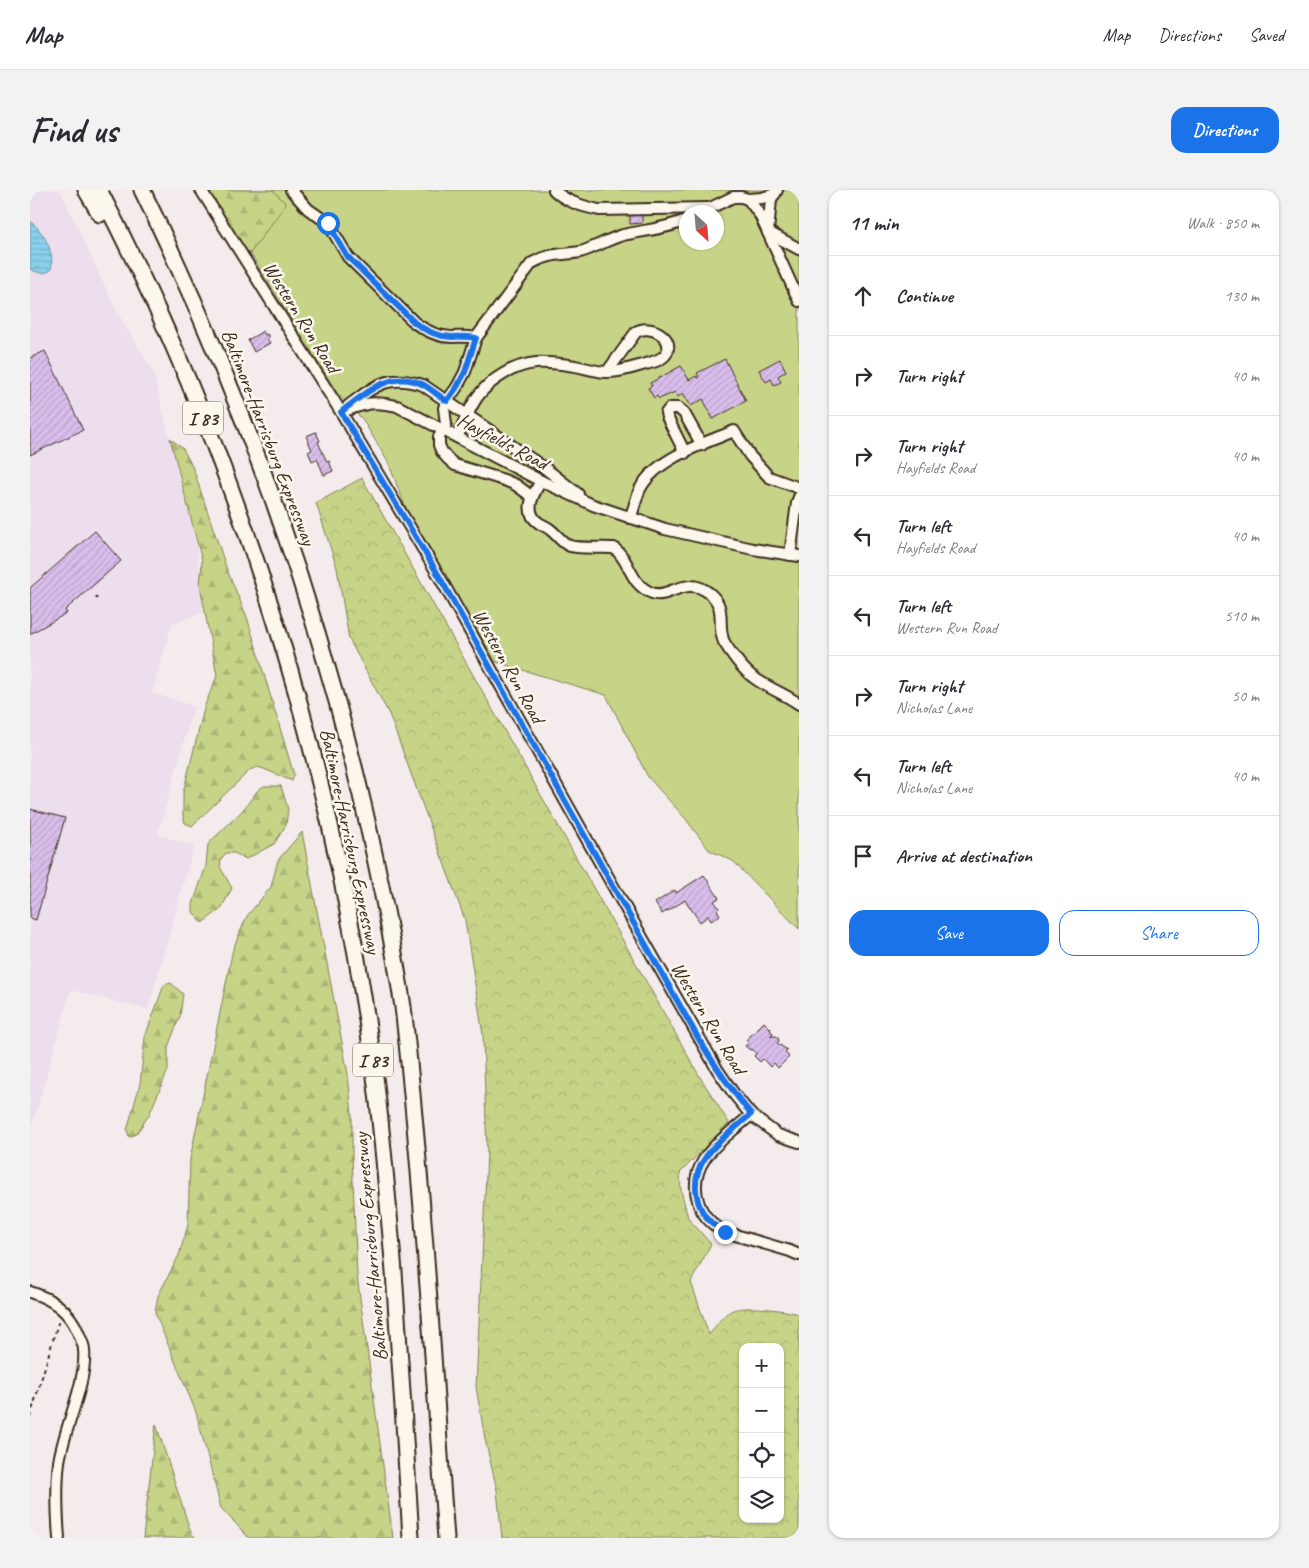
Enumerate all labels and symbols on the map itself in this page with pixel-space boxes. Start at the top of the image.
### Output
north arrow [679,205,724,250]
route start [317,212,340,235]
street label: Western Run Road [257,257,347,380]
street label: Baltimore-Harrisburg Expressway [216,326,322,551]
road number: I 83 [183,402,223,434]
street label: Hayfields Road [453,407,555,477]
street label: Western Run Road [467,605,552,730]
street label: Baltimore-Harrisburg Expressway [314,726,387,958]
street label: Western Run Road [665,958,753,1082]
road number: I 83 [353,1044,393,1076]
street label: Baltimore-Harrisburg Expressway [348,1129,393,1362]
route end [714,1221,737,1244]

